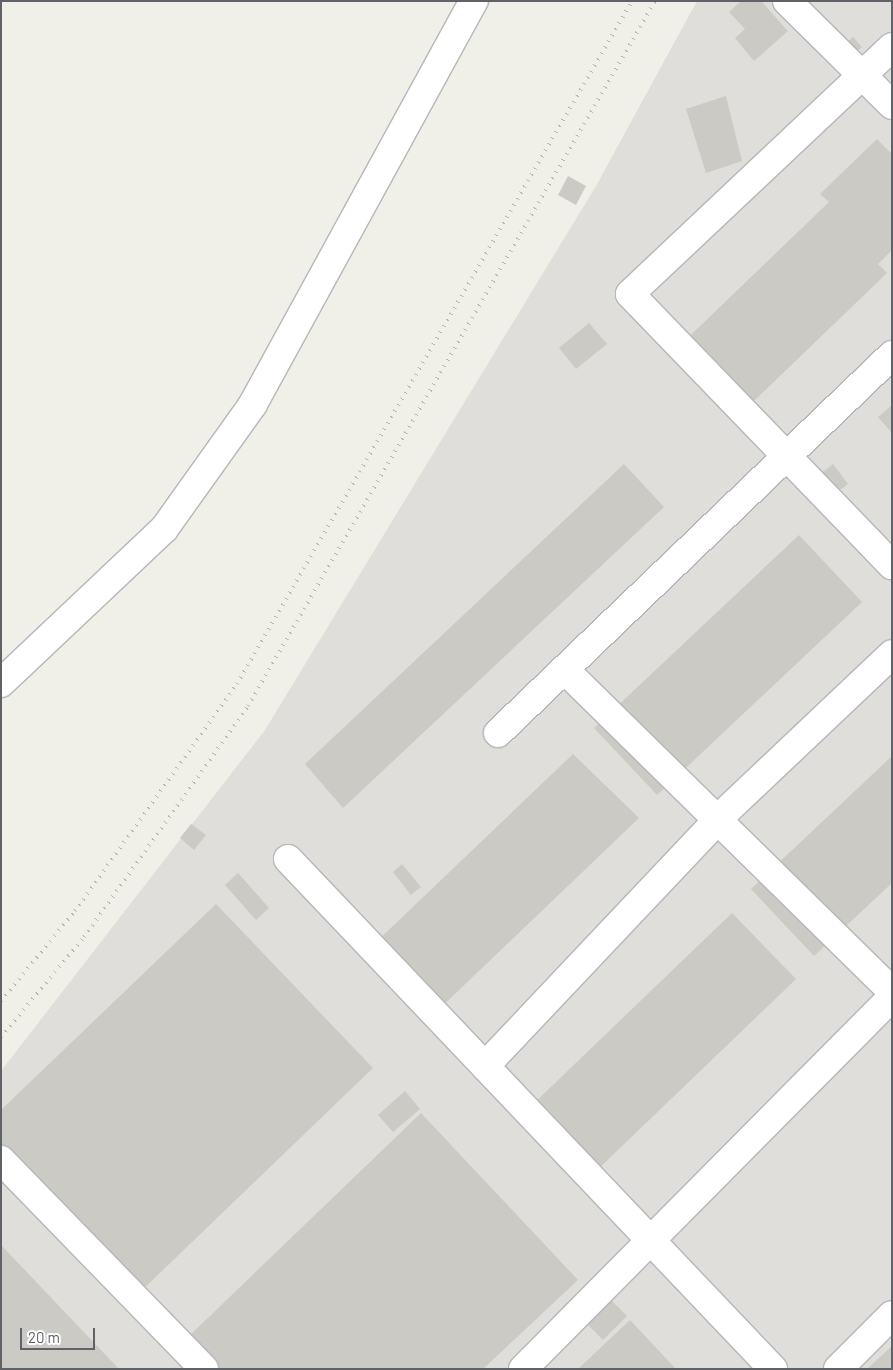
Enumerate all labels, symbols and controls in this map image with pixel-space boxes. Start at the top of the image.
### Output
scale bar [22,1318,98,1350]
text: 20 m [28,1328,60,1346]

